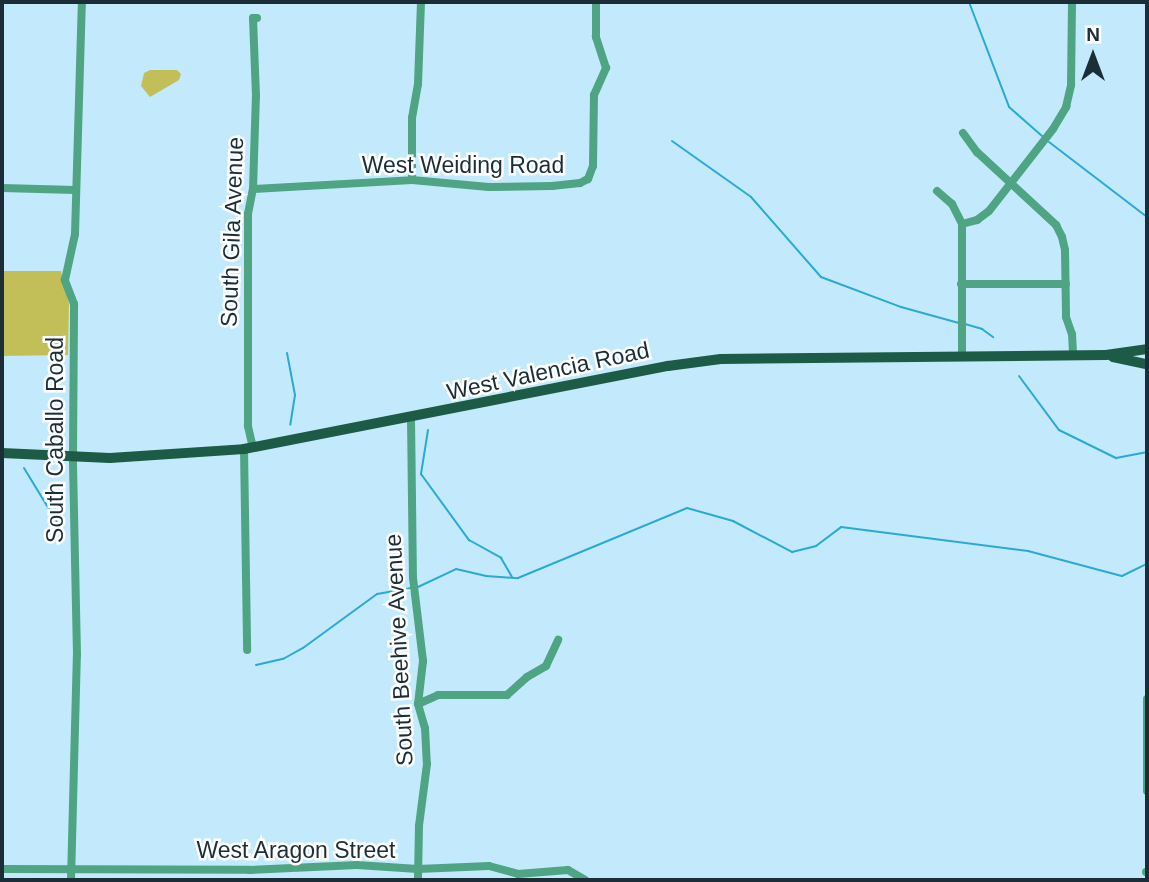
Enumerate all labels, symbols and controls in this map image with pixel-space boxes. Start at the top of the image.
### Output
north arrow [1058,21,1128,91]
text: N [1086,24,1100,45]
street label: South Gila Avenue [215,136,249,328]
street label: West Weiding Road [362,151,564,179]
street label: West Valencia Road [444,336,652,406]
street label: South Caballo Road [41,337,69,543]
street label: South Beehive Avenue [379,533,419,767]
street label: West Aragon Street [196,836,396,864]

